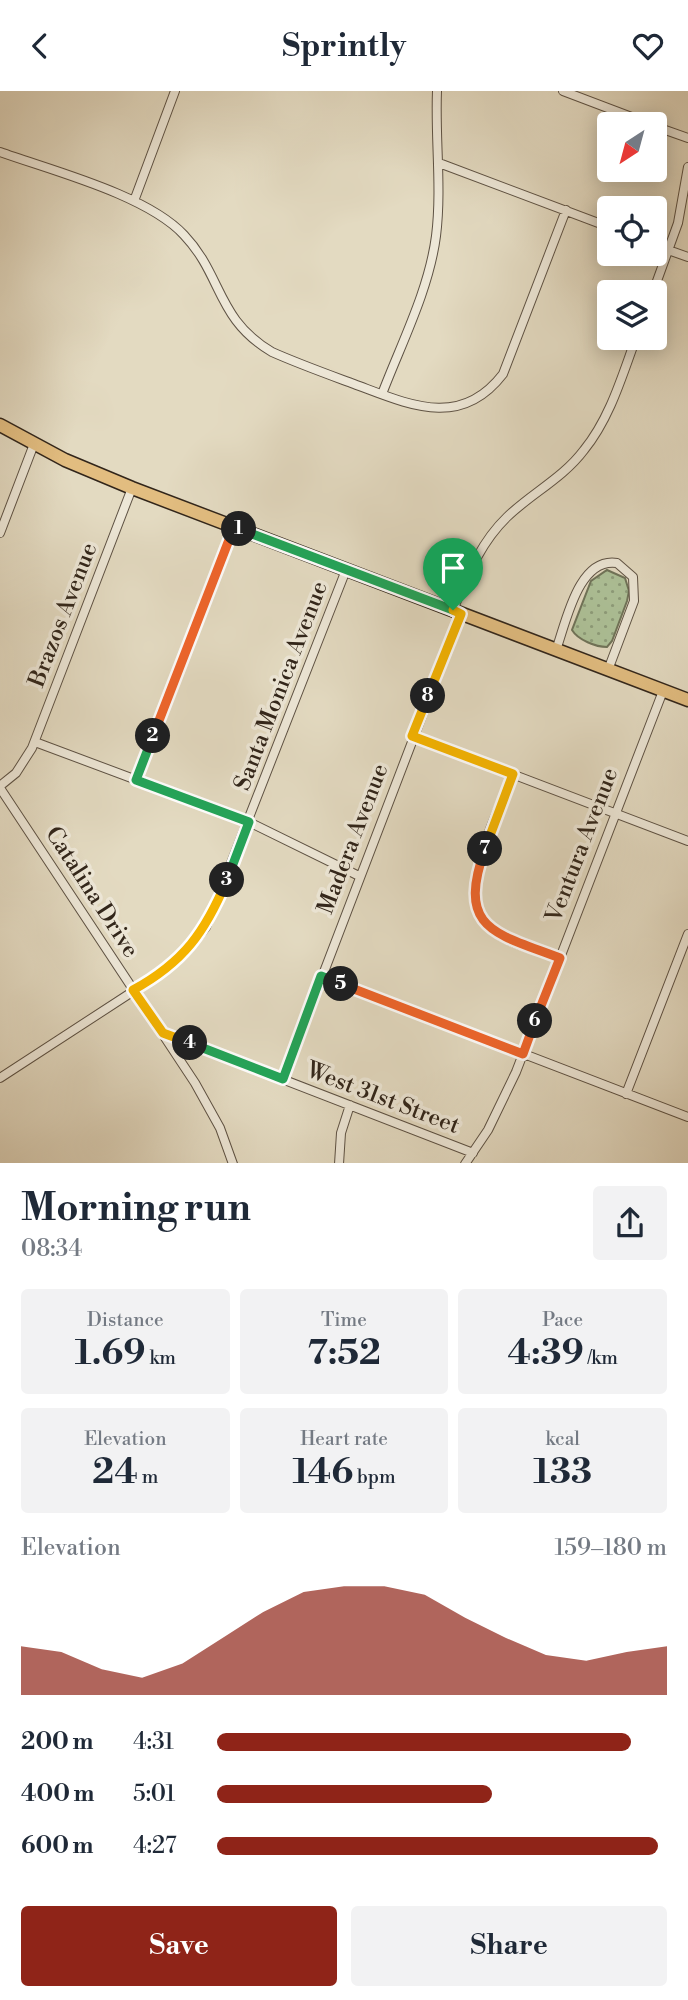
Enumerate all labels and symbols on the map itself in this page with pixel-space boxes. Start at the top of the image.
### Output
north arrow [597,112,667,182]
pin: 1 [222,511,256,547]
pin [423,538,483,610]
street label: Brazos Avenue [22,539,103,692]
street label: Santa Monica Avenue [228,577,334,795]
pin: 8 [410,679,446,713]
pin: 2 [136,719,170,753]
street label: Madera Avenue [311,760,395,918]
street label: Ventura Avenue [539,764,624,927]
street label: Catalina Drive [39,821,145,963]
pin: 7 [468,831,503,867]
pin: 3 [210,863,244,897]
pin: 5 [324,967,358,1001]
pin: 6 [518,1003,552,1039]
pin: 4 [172,1025,208,1061]
street label: West 31st Street [302,1056,464,1140]

